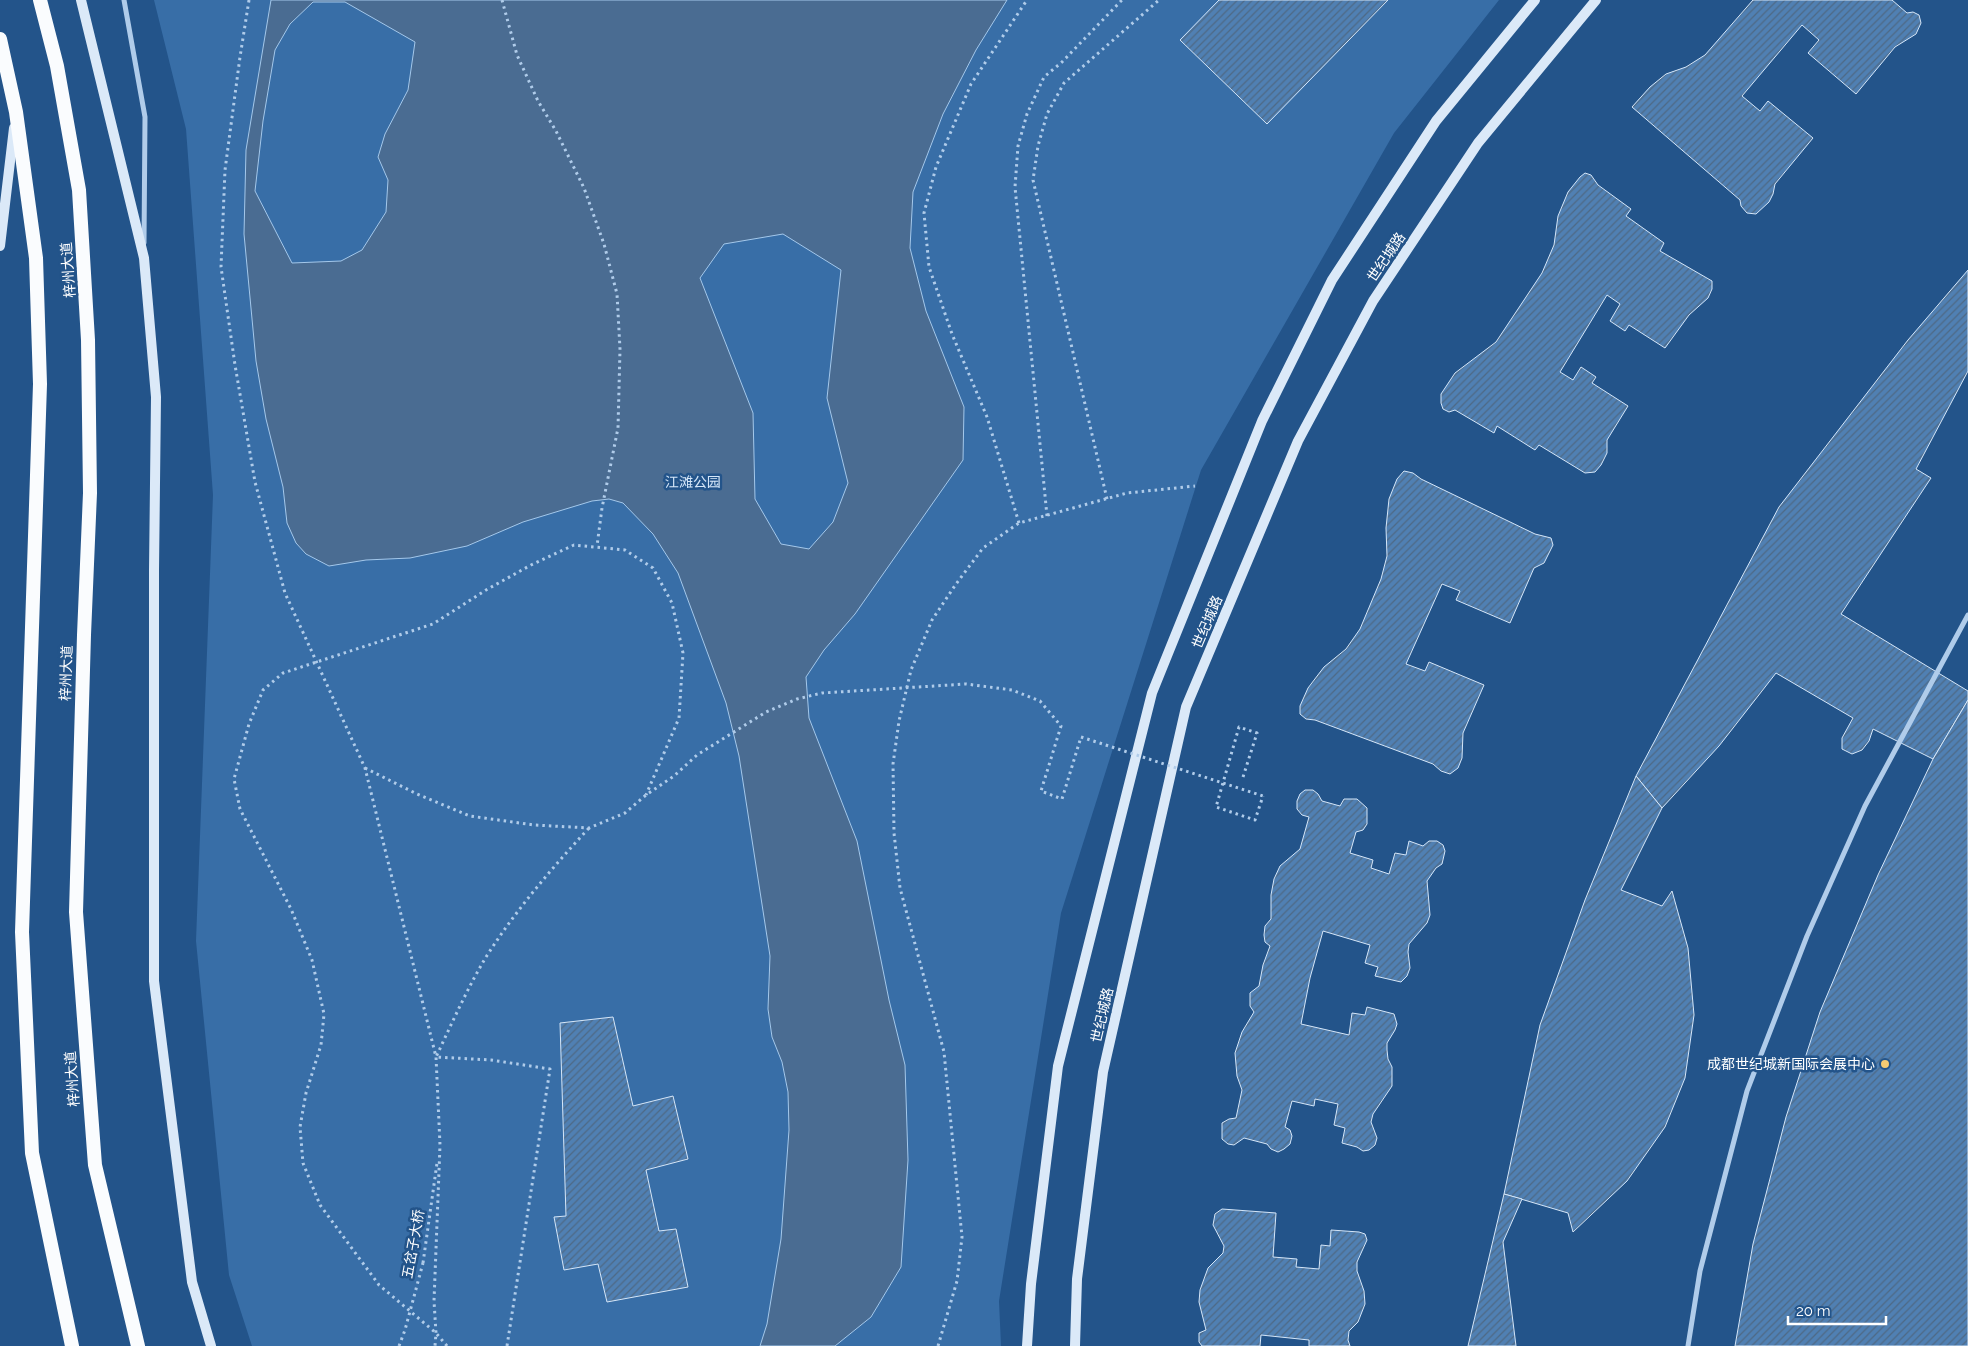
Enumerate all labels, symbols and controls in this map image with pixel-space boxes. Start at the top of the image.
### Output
street label: 世纪城路 [1364,229,1408,285]
street label: 梓州大道 [58,242,78,298]
park label: 江滩公园 [665,474,721,490]
street label: 世纪城路 [1189,593,1225,651]
street label: 梓州大道 [57,645,75,701]
street label: 世纪城路 [1088,986,1116,1044]
street label: 梓州大道 [62,1051,82,1107]
place label: 成都世纪城新国际会展中心 [1707,1056,1875,1072]
marker: 成都世纪城新国际会展中心 [1879,1058,1891,1070]
street label: 五岔子大桥 [399,1208,427,1280]
scale bar [1788,1294,1886,1326]
text: 20 m [1796,1302,1831,1320]

